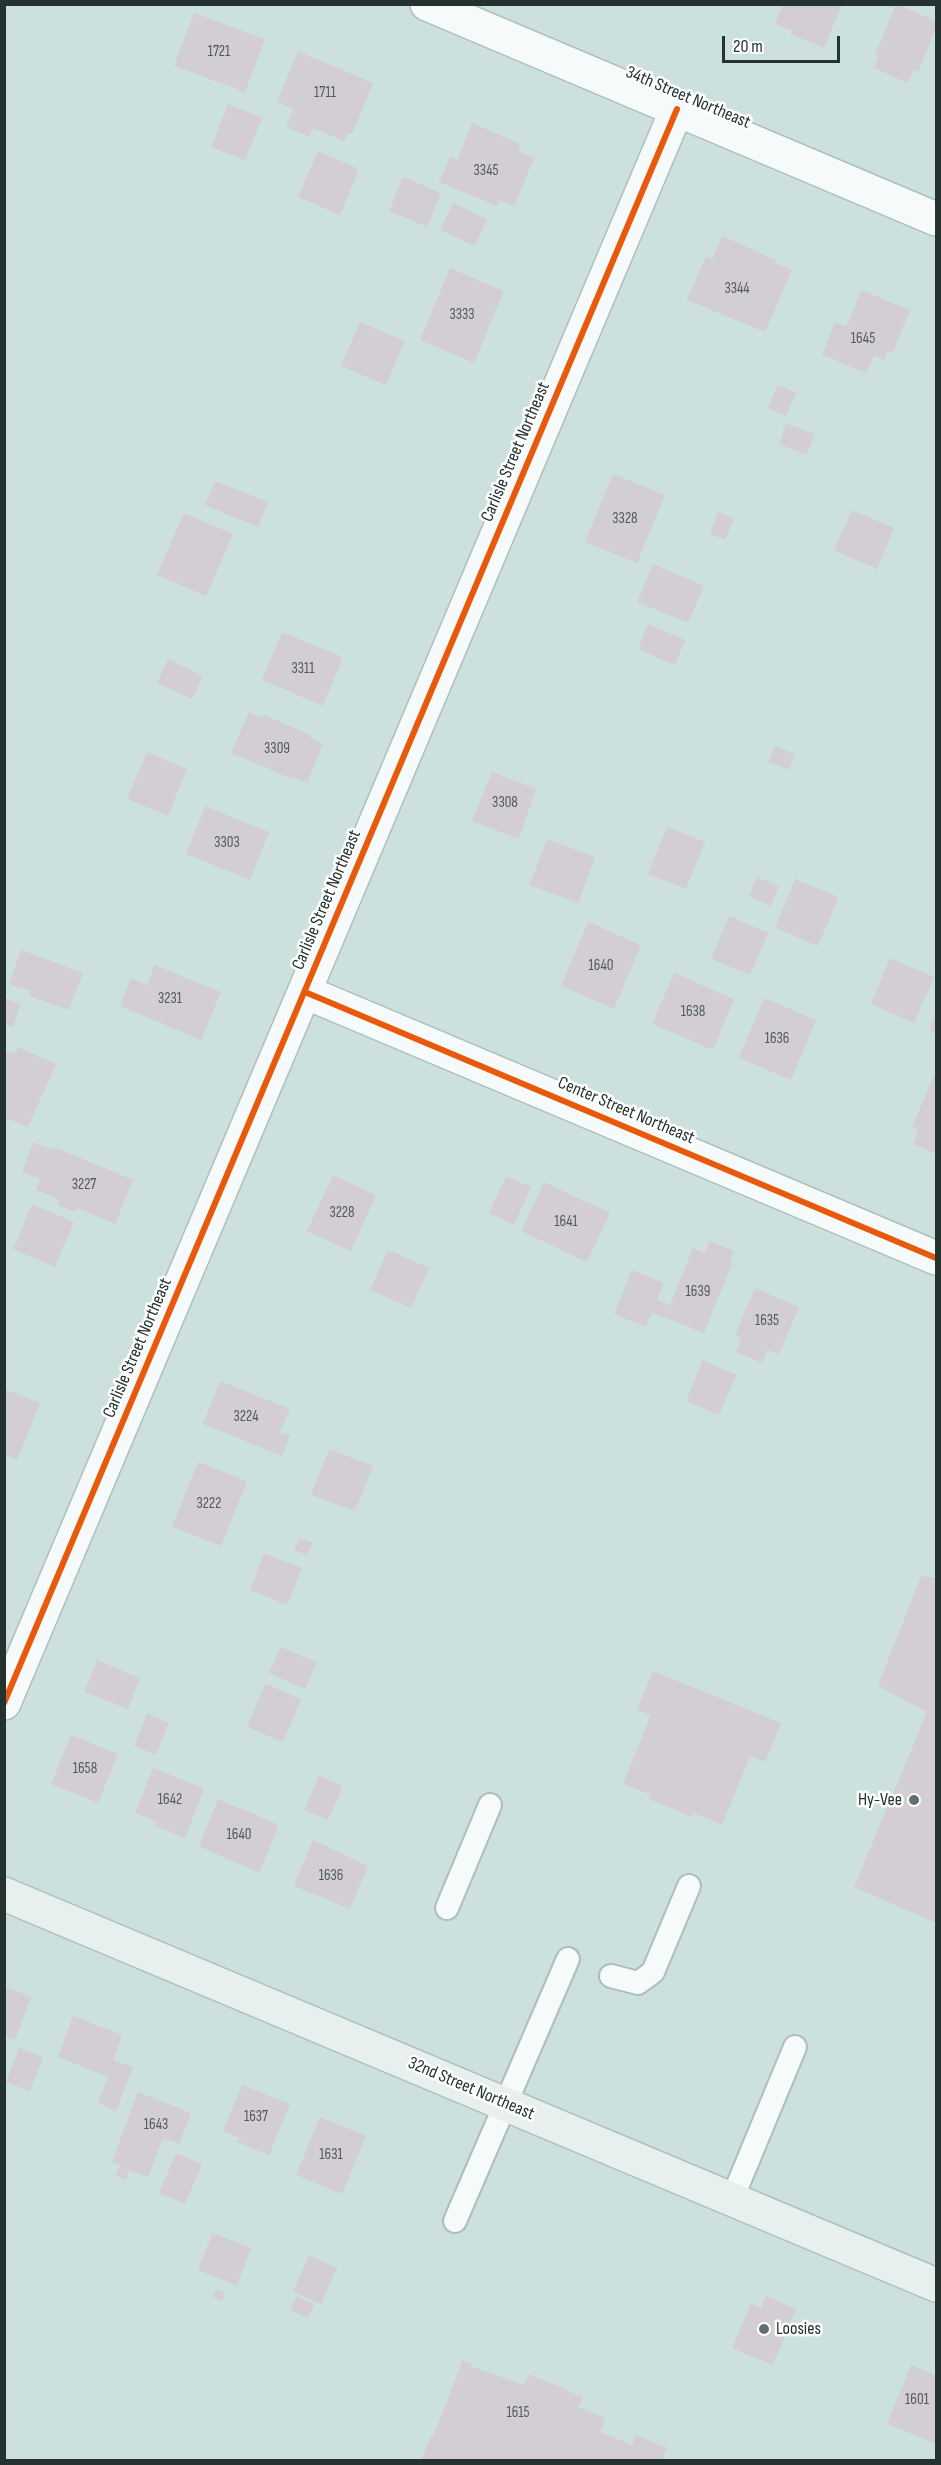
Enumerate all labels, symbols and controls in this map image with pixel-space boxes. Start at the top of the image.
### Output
scale bar [725,24,844,62]
text: 20 m [733,36,763,57]
house number: 1721 [208,43,230,61]
street label: 34th Street Northeast [622,62,754,134]
house number: 1711 [314,84,336,102]
house number: 3345 [474,162,498,180]
house number: 3344 [724,280,750,298]
house number: 3333 [449,306,475,324]
house number: 1645 [851,330,875,348]
street label: Carlisle Street Northeast [477,379,555,525]
house number: 3328 [612,510,638,528]
house number: 3311 [291,660,315,678]
house number: 3309 [264,740,290,758]
house number: 3308 [492,794,518,812]
street label: Carlisle Street Northeast [288,827,366,973]
house number: 3303 [214,834,240,852]
house number: 1640 [588,957,614,975]
house number: 3231 [158,990,182,1008]
house number: 1638 [681,1003,705,1021]
house number: 1636 [765,1030,789,1048]
street label: Center Street Northeast [554,1072,698,1150]
house number: 3227 [72,1176,96,1194]
house number: 3228 [329,1204,355,1222]
house number: 1641 [554,1213,578,1231]
street label: Carlisle Street Northeast [99,1275,177,1421]
house number: 1639 [686,1283,710,1301]
house number: 1635 [755,1312,779,1330]
house number: 3224 [234,1408,258,1426]
house number: 3222 [197,1495,221,1513]
house number: 1658 [73,1760,97,1778]
place label: Hy-Vee [858,1789,902,1811]
house number: 1642 [158,1791,182,1809]
marker: Hy-Vee [907,1793,921,1807]
house number: 1640 [226,1826,252,1844]
house number: 1636 [319,1867,343,1885]
street label: 32nd Street Northeast [405,2053,537,2125]
house number: 1637 [244,2108,268,2126]
house number: 1643 [144,2116,168,2134]
house number: 1631 [319,2146,343,2164]
place label: Loosies [776,2318,821,2340]
marker: Loosies [757,2322,771,2336]
house number: 1601 [905,2391,929,2409]
house number: 1615 [506,2404,530,2422]

